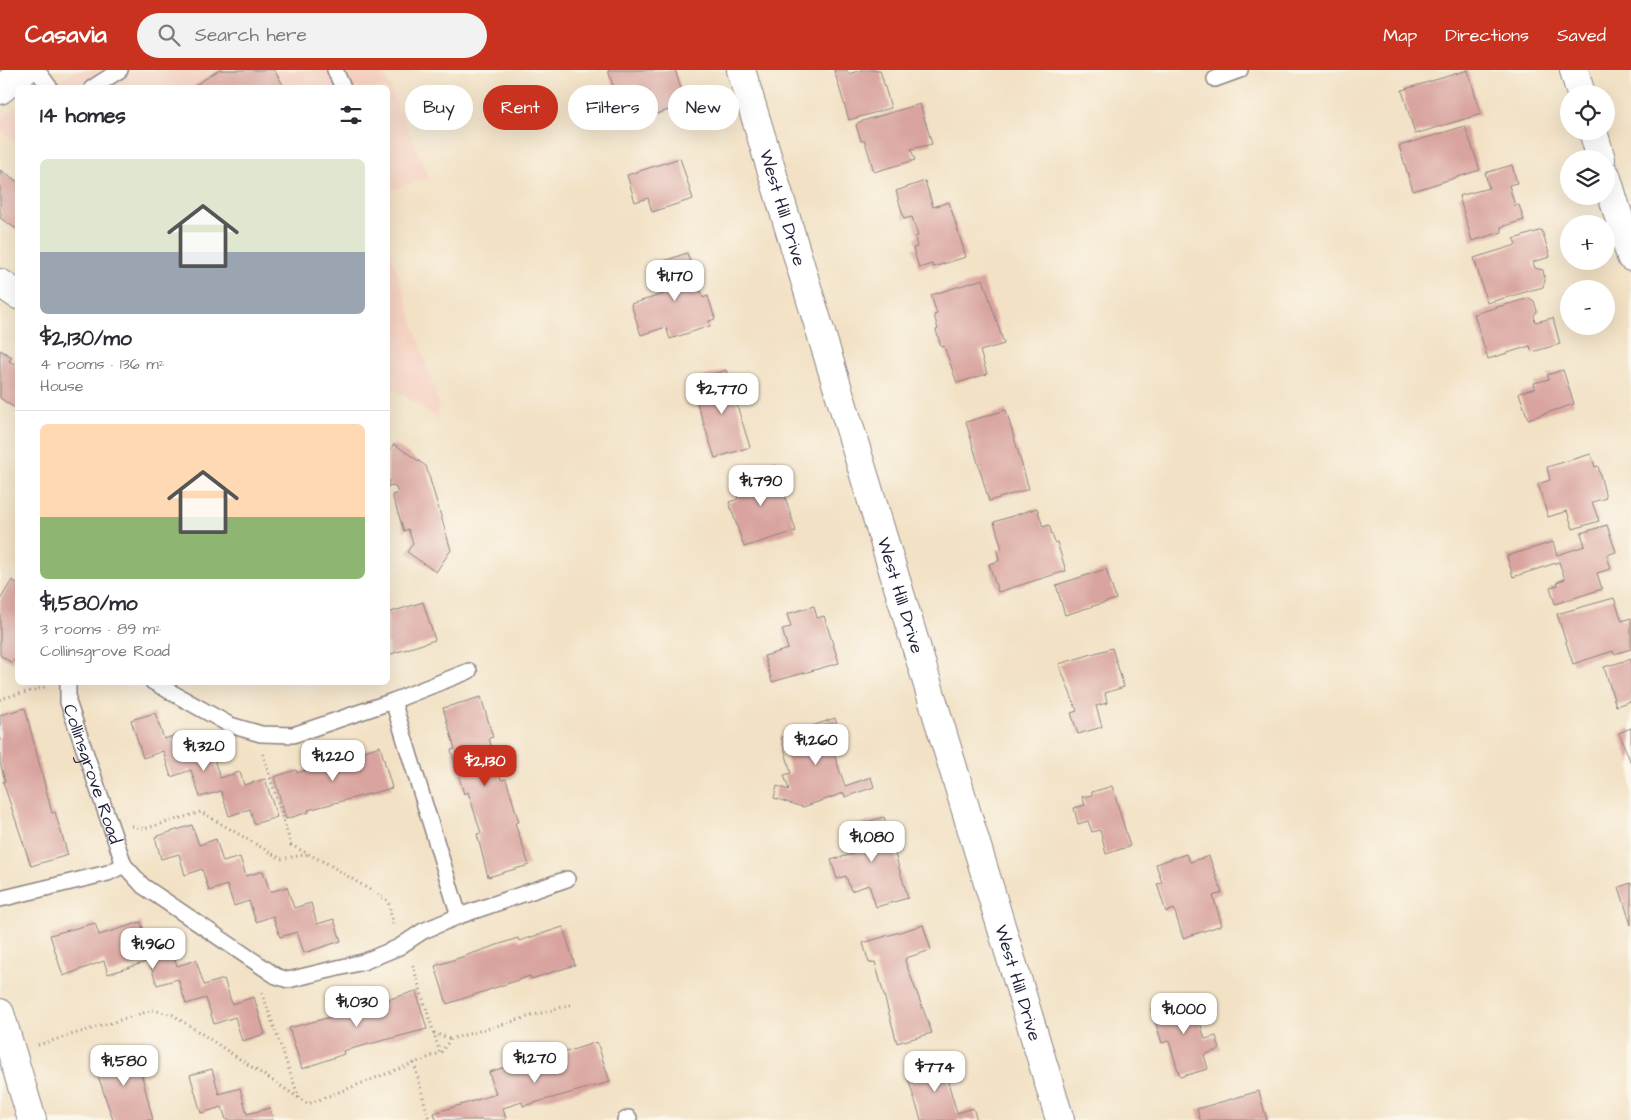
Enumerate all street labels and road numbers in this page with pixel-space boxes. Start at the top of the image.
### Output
street label: West Hill Drive [753,147,812,269]
street label: West Hill Drive [871,534,930,657]
street label: Collinsgrove Road [57,701,128,847]
street label: West Hill Drive [989,922,1048,1044]

